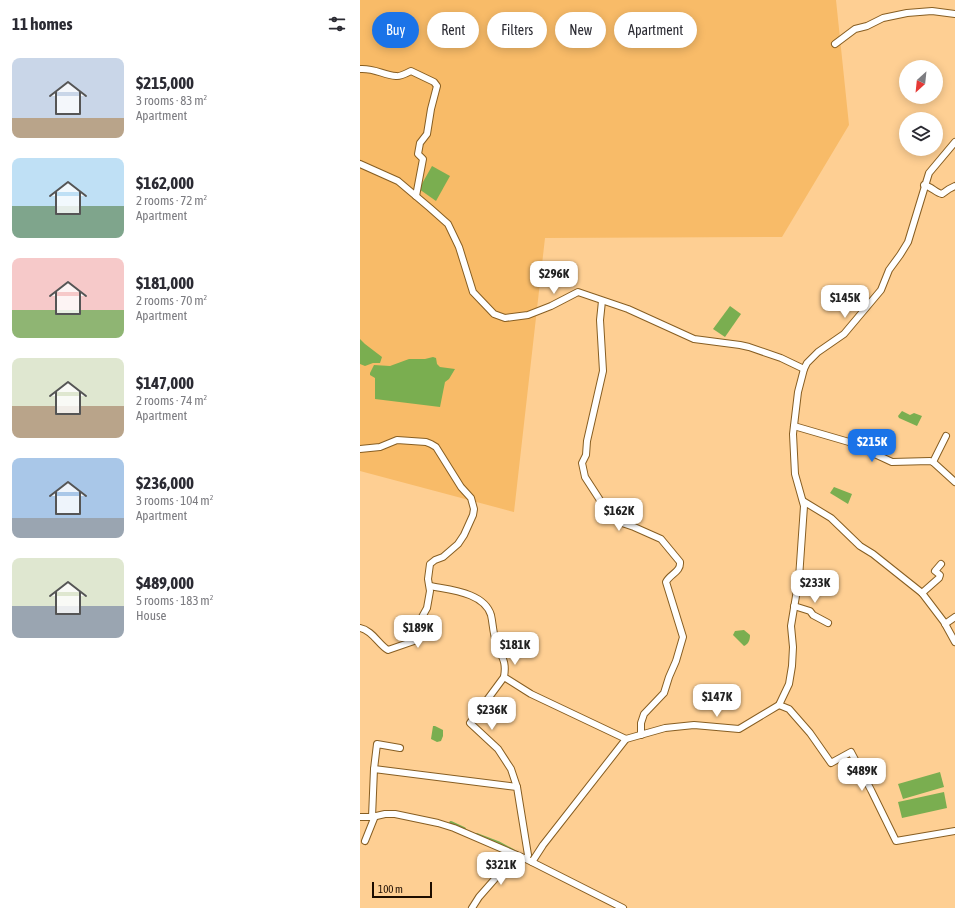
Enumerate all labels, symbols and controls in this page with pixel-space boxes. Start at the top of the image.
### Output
chip: Buy [372,12,419,48]
chip: Rent [427,12,479,48]
chip: Filters [487,12,547,48]
chip: New [555,12,606,48]
chip: Apartment [614,12,697,48]
icon: filters [326,13,348,35]
text: 11 homes [12,14,73,34]
north arrow [899,60,943,104]
map controls [899,60,943,156]
text: $215,000 [136,73,194,93]
icon: home [44,74,92,122]
text: 3 rooms · 83 m² [136,93,207,108]
text: Apartment [136,108,187,123]
button: layers [899,112,943,156]
text: $162,000 [136,173,194,193]
icon: home [44,174,92,222]
text: 2 rooms · 72 m² [136,193,207,208]
text: Apartment [136,208,187,223]
pin: $296K [526,261,582,295]
text: $296K [539,266,569,281]
text: $181,000 [136,273,194,293]
icon: home [44,274,92,322]
pin: $145K [817,285,873,319]
text: $145K [830,290,860,305]
text: 2 rooms · 70 m² [136,293,207,308]
text: Apartment [136,308,187,323]
text: $147,000 [136,373,194,393]
icon: home [44,374,92,422]
text: 2 rooms · 74 m² [136,393,207,408]
text: Apartment [136,408,187,423]
pin: $215K [844,429,900,463]
text: $215K [857,434,887,449]
text: $236,000 [136,473,194,493]
icon: home [44,474,92,522]
text: 3 rooms · 104 m² [136,493,213,508]
pin: $162K [591,498,647,532]
text: $162K [604,503,634,518]
text: Apartment [136,508,187,523]
pin: $233K [787,570,843,604]
text: $489,000 [136,573,194,593]
icon: home [44,574,92,622]
text: $233K [800,575,830,590]
text: 5 rooms · 183 m² [136,593,213,608]
text: House [136,608,166,623]
pin: $189K [390,615,446,649]
text: $189K [403,620,433,635]
pin: $181K [487,632,543,666]
text: $181K [500,637,530,652]
pin: $147K [689,684,745,718]
text: $147K [702,689,732,704]
pin: $236K [464,697,520,731]
text: $236K [477,702,507,717]
pin: $489K [834,758,890,792]
text: $489K [847,763,877,778]
pin: $321K [473,852,529,886]
text: $321K [486,857,516,872]
scale bar [372,880,432,899]
text: 100 m [378,883,403,895]

